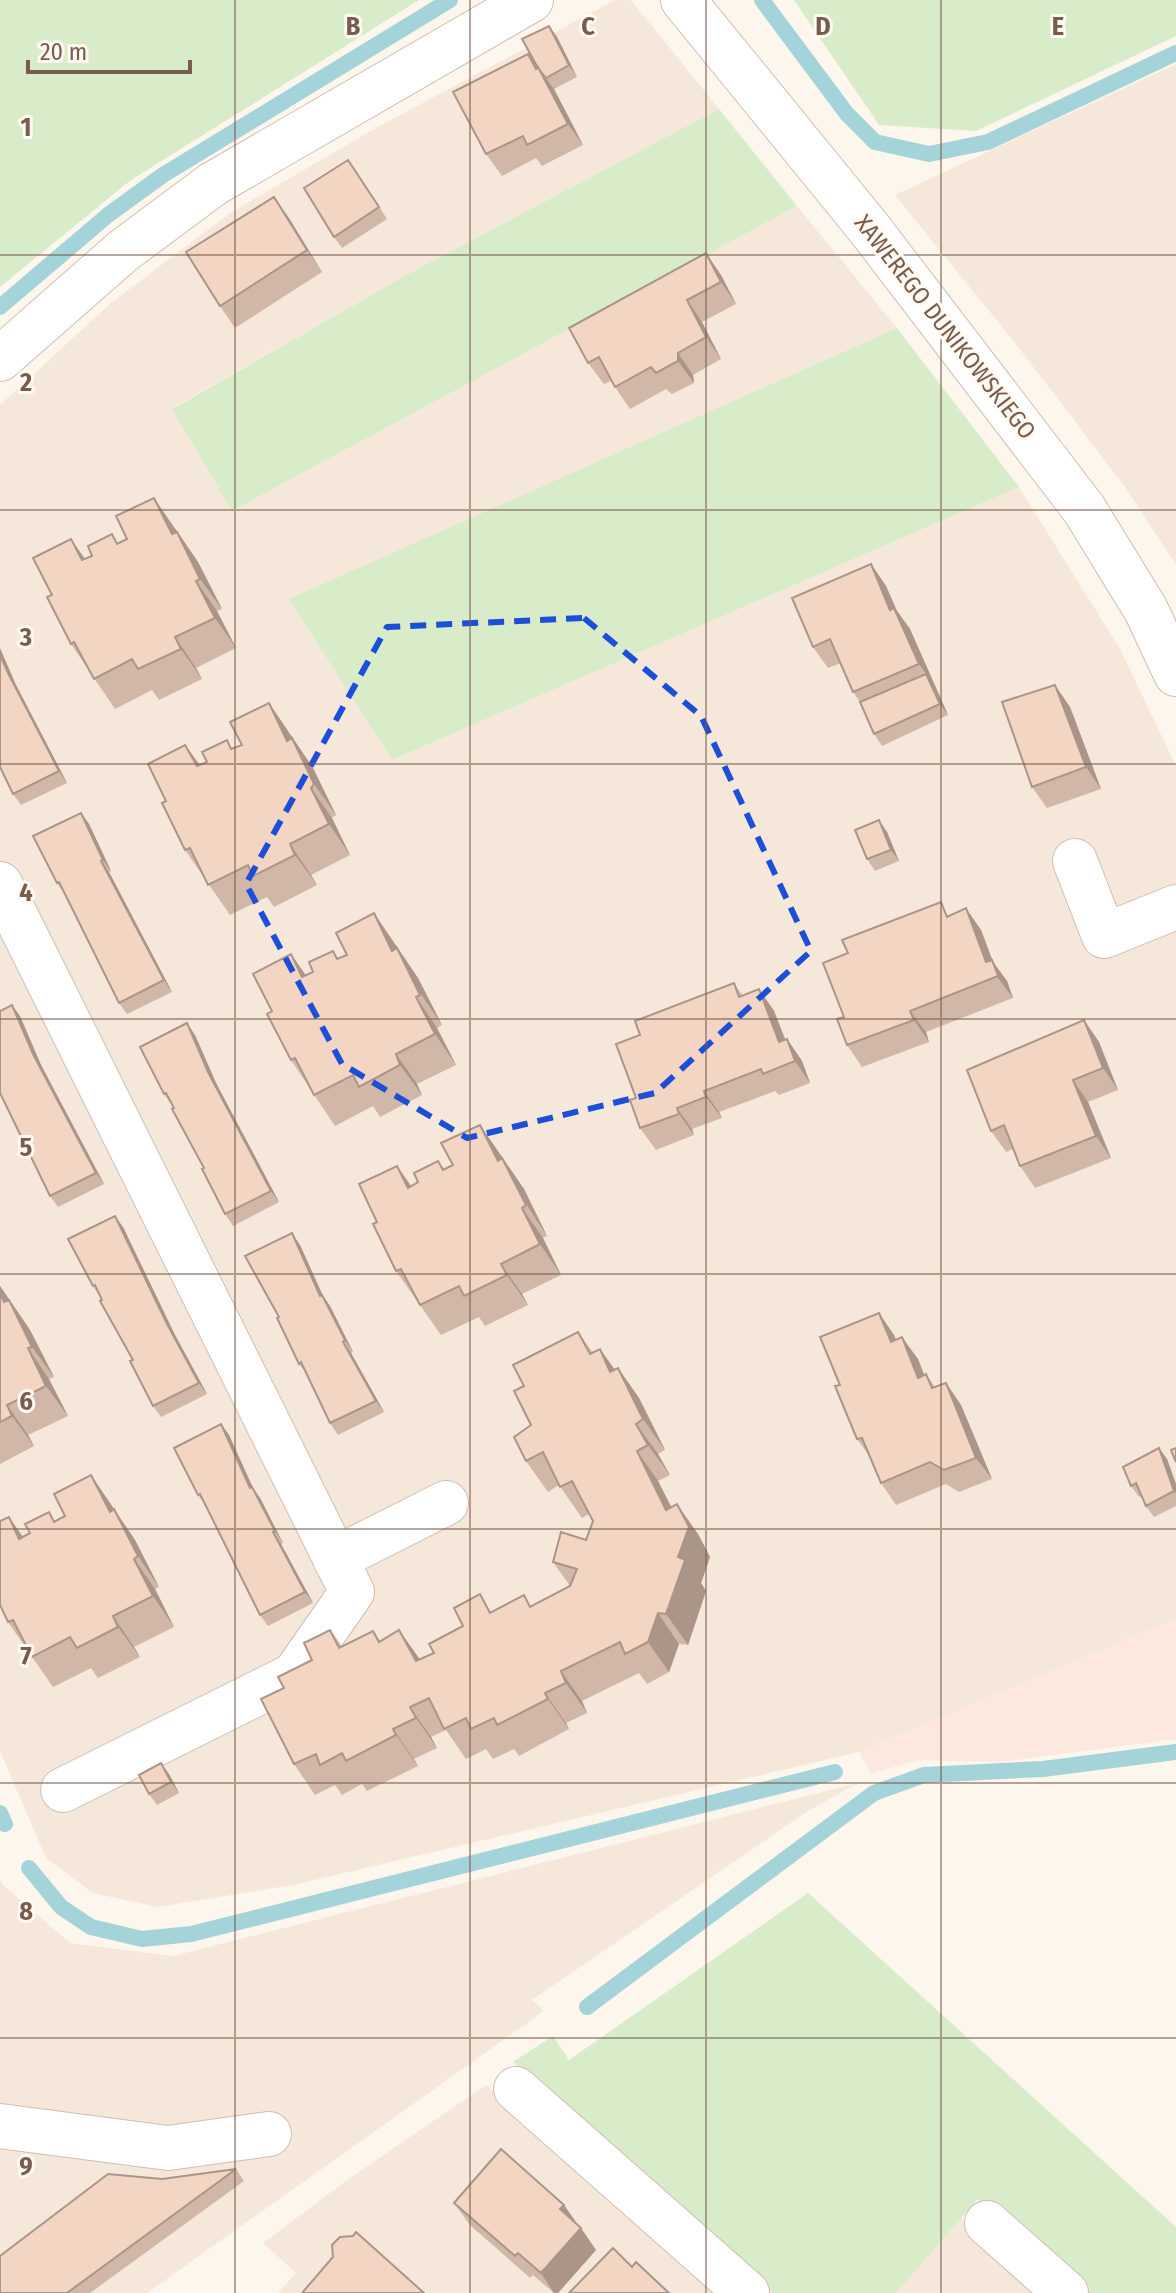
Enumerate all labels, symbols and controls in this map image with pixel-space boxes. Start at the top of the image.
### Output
text: B [346,11,361,42]
text: C [581,11,595,42]
text: D [815,11,831,42]
text: E [1052,11,1064,42]
scale bar [28,24,190,74]
text: 20 m [40,38,87,66]
text: 1 [21,112,32,143]
street label: XAWEREGO DUNIKOWSKIEGO [849,209,1041,445]
text: 2 [19,367,32,398]
text: 3 [19,622,32,653]
text: 4 [19,877,33,908]
text: 5 [20,1132,33,1163]
text: 6 [19,1386,33,1417]
text: 7 [20,1641,32,1672]
text: 8 [19,1896,33,1927]
text: 9 [19,2151,33,2182]

